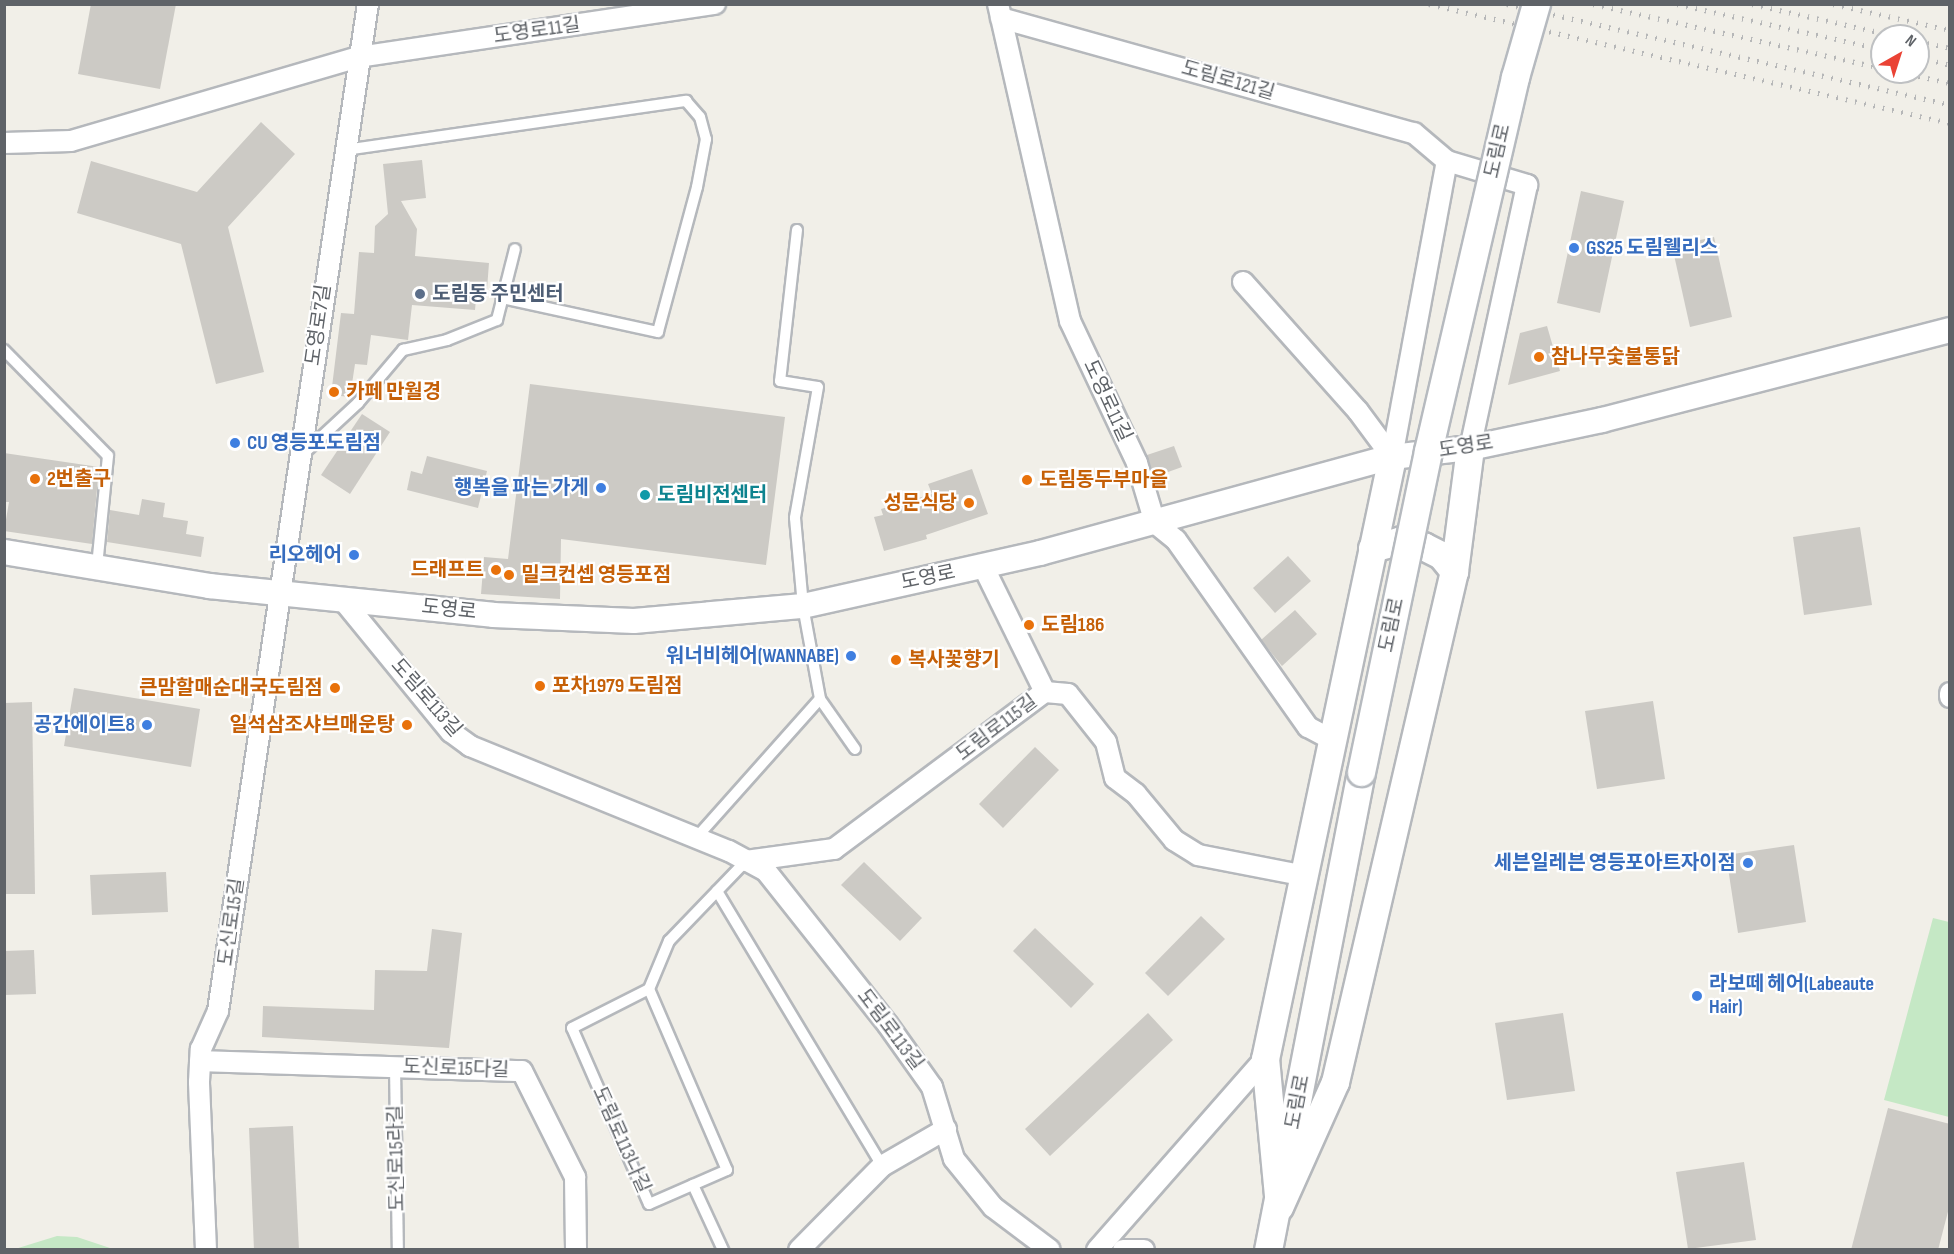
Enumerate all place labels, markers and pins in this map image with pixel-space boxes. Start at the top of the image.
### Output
place label: GS25 도림웰리스 [1586,236,1718,260]
marker: GS25 도림웰리스 [1567,241,1581,255]
place label: 도림동 주민센터 [432,282,564,306]
marker: 도림동 주민센터 [413,287,427,301]
place label: 참나무숯불통닭 [1551,345,1680,369]
marker: 참나무숯불통닭 [1532,350,1546,364]
place label: 카페 만월경 [346,380,441,404]
marker: 카페 만월경 [327,385,341,399]
place label: CU 영등포도림점 [247,431,381,455]
marker: CU 영등포도림점 [228,436,242,450]
place label: 2번출구 [47,467,111,491]
place label: 도림동두부마을 [1039,468,1168,492]
marker: 2번출구 [28,472,42,486]
marker: 도림동두부마을 [1020,473,1034,487]
place label: 행복을 파는 가게 [454,476,589,500]
marker: 행복을 파는 가게 [594,481,608,495]
place label: 도림비전센터 [657,483,767,507]
marker: 도림비전센터 [638,488,652,502]
place label: 성문식당 [883,491,957,515]
marker: 성문식당 [962,496,976,510]
place label: 리오헤어 [268,543,342,567]
marker: 리오헤어 [347,548,361,562]
place label: 드래프트 [410,558,484,582]
marker: 드래프트 [489,563,503,577]
place label: 밀크컨셉 영등포점 [521,563,671,587]
marker: 밀크컨셉 영등포점 [502,568,516,582]
place label: 도림186 [1041,613,1104,637]
marker: 도림186 [1022,618,1036,632]
place label: 워너비헤어(WANNABE) [666,644,839,668]
place label: 복사꽃향기 [908,648,1000,672]
marker: 워너비헤어(WANNABE) [844,649,858,663]
marker: 복사꽃향기 [889,653,903,667]
place label: 포차1979 도림점 [552,674,683,698]
place label: 큰맘할매순대국도림점 [139,676,323,700]
marker: 포차1979 도림점 [533,679,547,693]
marker: 큰맘할매순대국도림점 [328,681,342,695]
place label: 공간에이트8 [34,713,135,737]
place label: 일석삼조샤브매운탕 [229,713,395,737]
marker: 공간에이트8 [140,718,154,732]
marker: 일석삼조샤브매운탕 [400,718,414,732]
place label: 세븐일레븐 영등포아트자이점 [1494,851,1736,875]
marker: 세븐일레븐 영등포아트자이점 [1741,856,1755,870]
place label: 라보떼 헤어(Labeaute Hair) [1709,972,1874,1019]
marker: 라보떼 헤어(Labeaute Hair) [1690,989,1704,1003]

